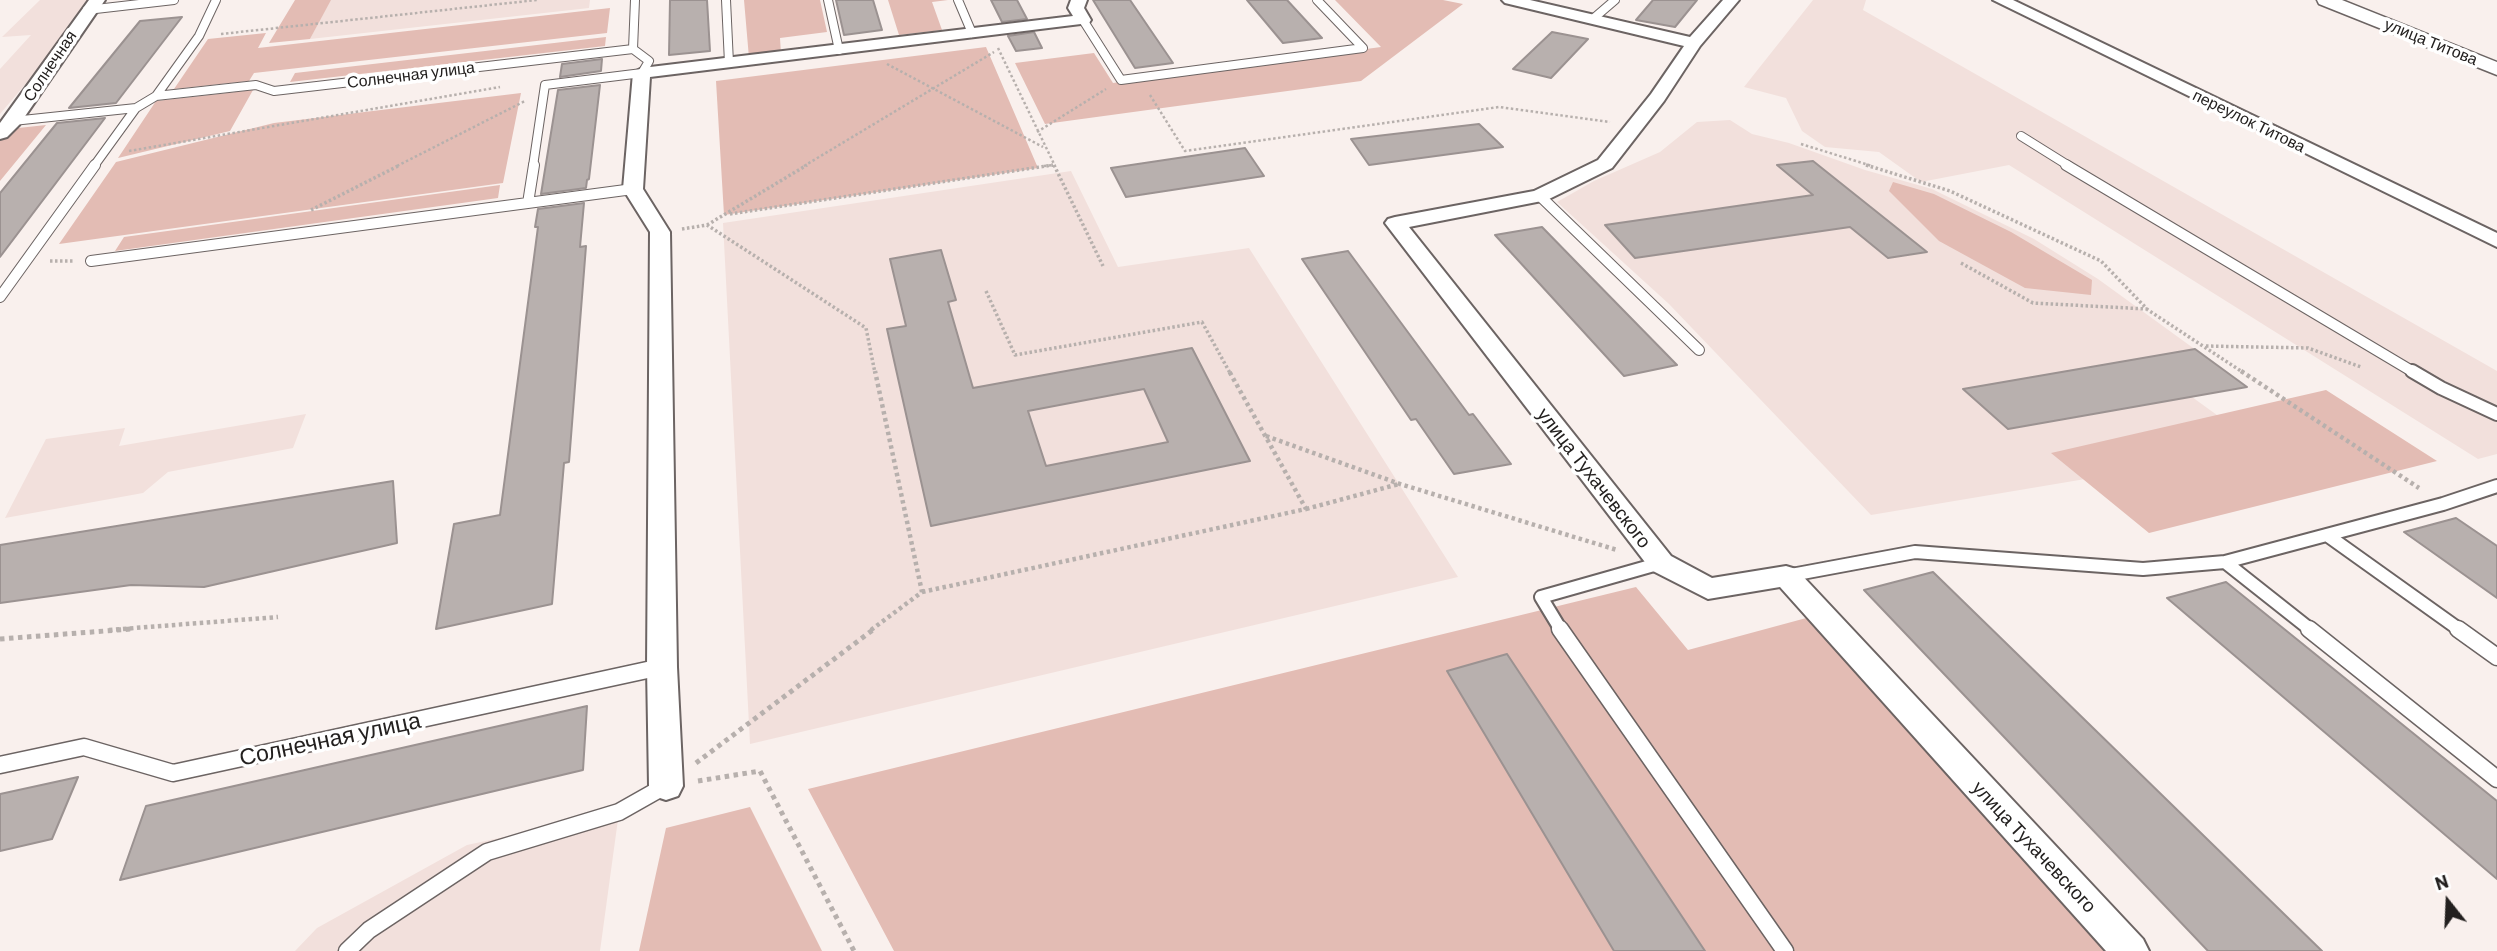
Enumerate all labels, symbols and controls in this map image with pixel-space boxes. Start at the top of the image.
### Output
street label: улица Титова [2382,15,2480,69]
street label: Солнечная [19,27,81,105]
street label: Солнечная улица [346,58,476,92]
street label: переулок Титова [2190,85,2308,157]
street label: улица Тухачевского [1532,403,1656,553]
street label: Солнечная улица [237,706,423,772]
street label: улица Тухачевского [1967,777,2101,917]
north arrow [2413,867,2483,937]
text: N [2432,869,2451,894]

